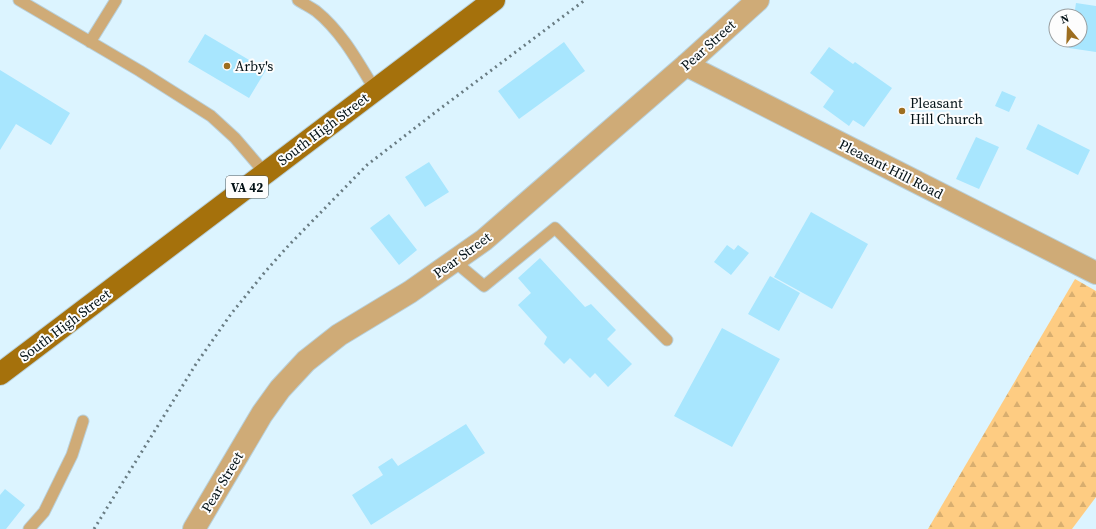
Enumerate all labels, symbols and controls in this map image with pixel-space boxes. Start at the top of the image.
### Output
north arrow [1048,8,1088,48]
text: N [1059,11,1071,27]
street label: Pear Street [676,15,740,75]
place label: Arby's [235,56,273,76]
marker: Arby's [222,61,232,71]
street label: South High Street [273,88,373,170]
place label: Pleasant Hill Church [910,93,983,129]
marker: Pleasant Hill Church [897,106,907,116]
street label: Pleasant Hill Road [835,134,947,204]
road number: VA 42 [226,176,268,198]
street label: Pear Street [429,227,495,283]
street label: South High Street [15,284,115,366]
street label: Pear Street [196,448,248,516]

